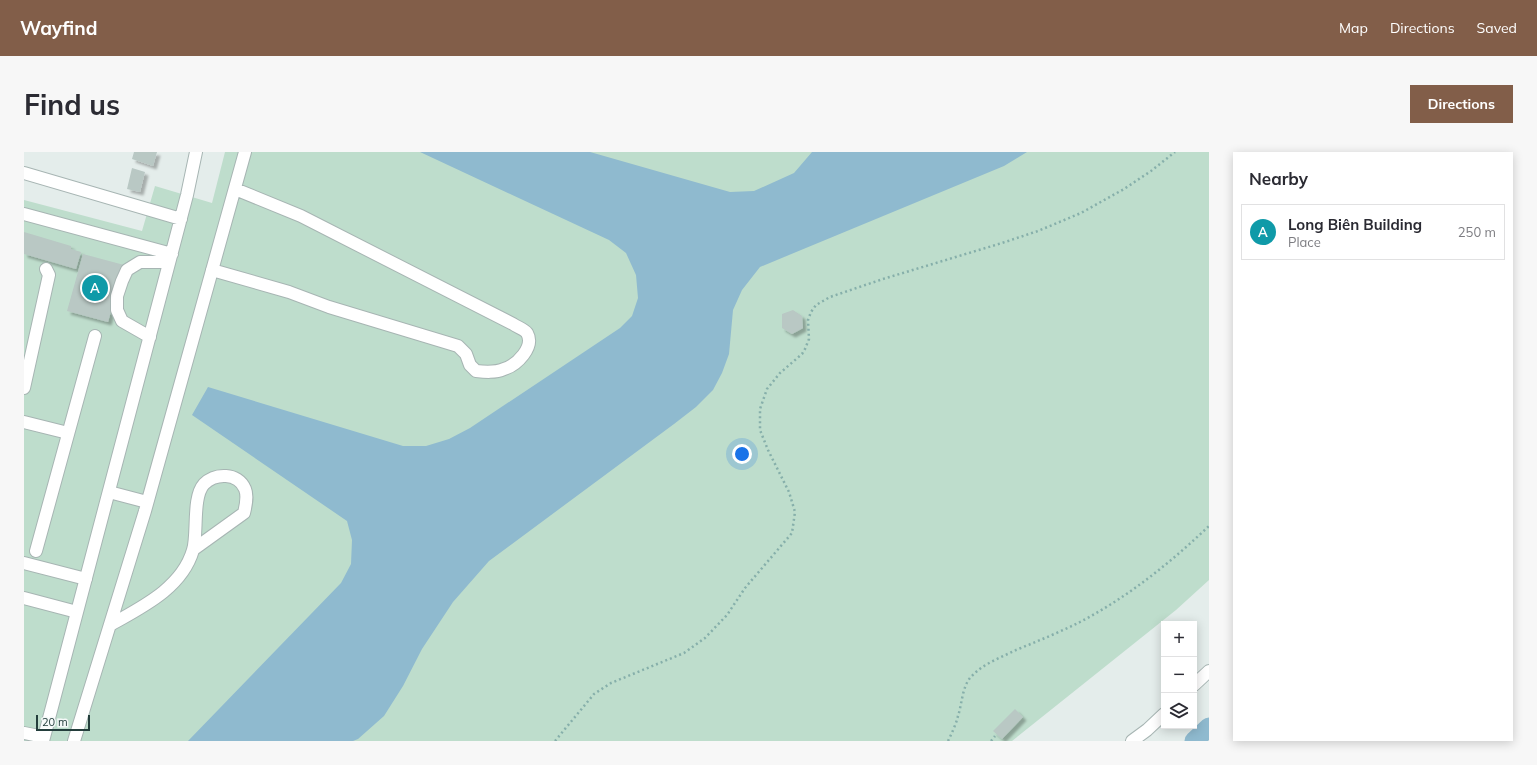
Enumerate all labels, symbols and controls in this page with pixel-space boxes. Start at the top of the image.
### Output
text: Wayfind [20,16,97,40]
text: Map [1339,19,1368,37]
text: Directions [1390,19,1455,37]
text: Saved [1477,19,1517,37]
button: Directions [1410,85,1513,123]
text: Find us [24,87,120,122]
text: Nearby [1249,168,1308,189]
text: Long Biên Building [1288,215,1422,234]
text: A [1258,224,1268,240]
text: 250 m [1458,224,1496,240]
text: Place [1288,234,1321,250]
pin: A [82,273,108,303]
your location [732,444,752,464]
map controls [1161,621,1197,729]
button: + [1161,621,1197,657]
button: − [1161,657,1197,693]
button: layers [1161,693,1197,729]
scale bar [36,713,90,732]
text: 20 m [42,715,68,729]

